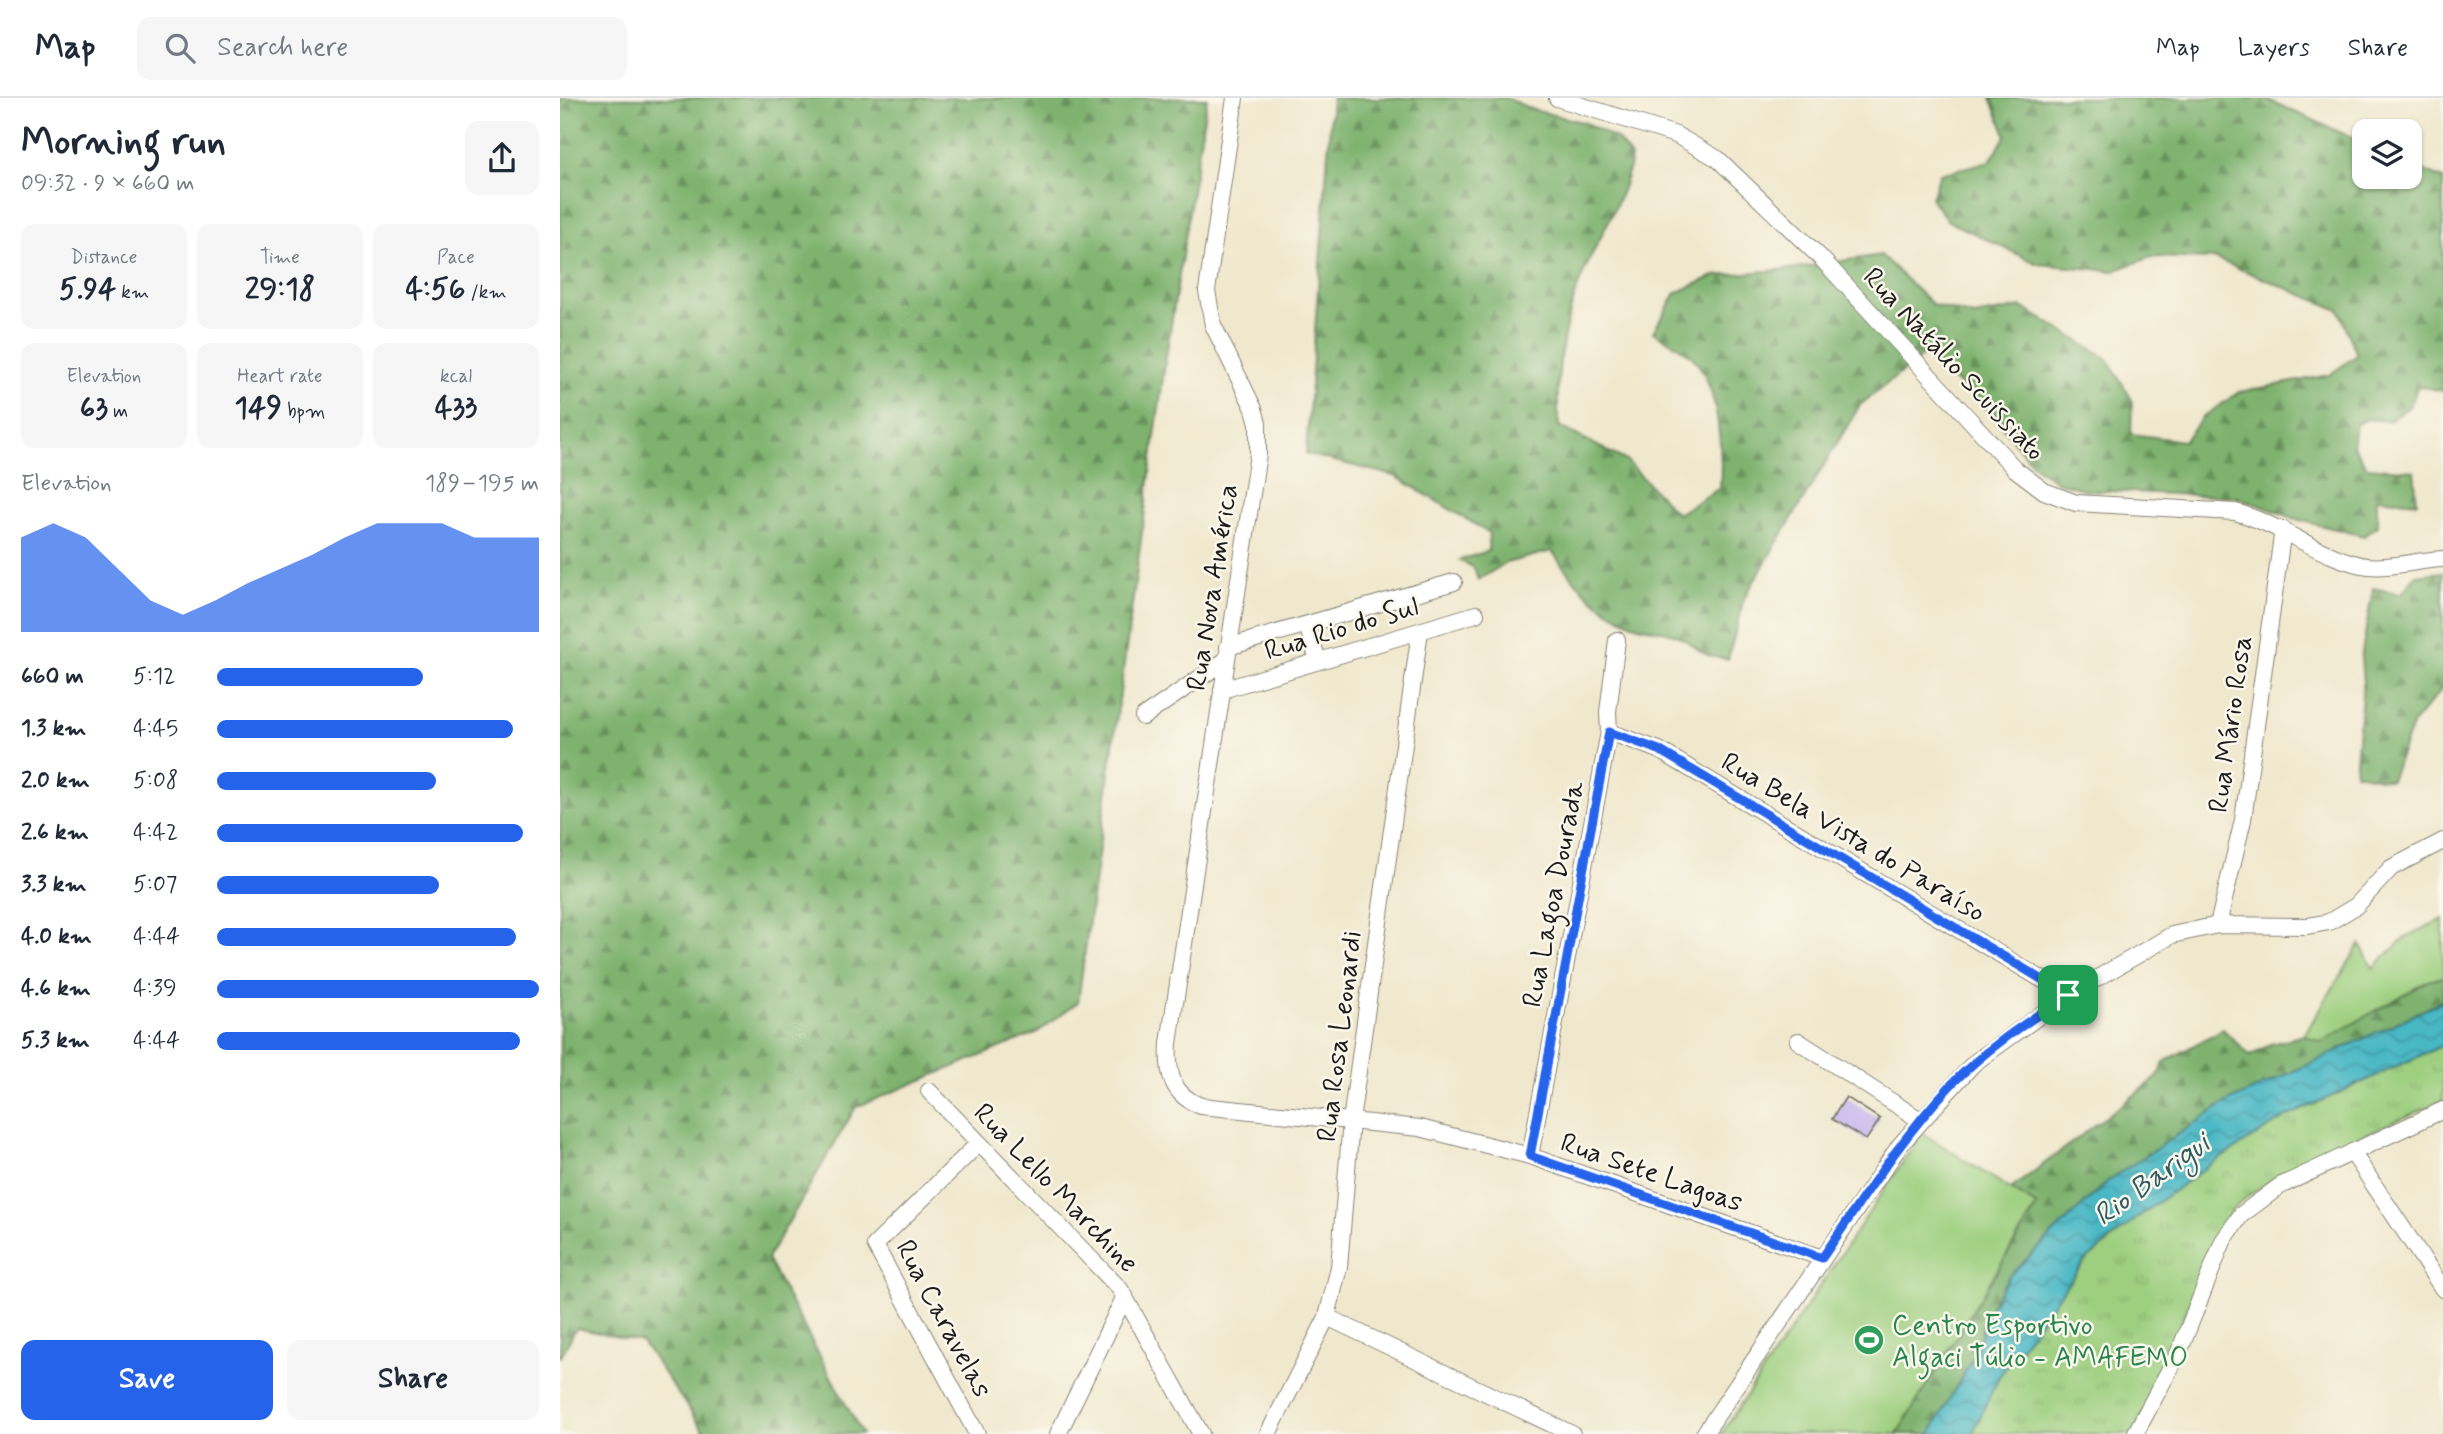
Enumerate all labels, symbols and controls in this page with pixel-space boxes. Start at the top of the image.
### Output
search box [137,17,627,80]
text: Map [35,26,95,70]
icon: search [161,29,199,67]
text: Search here [217,31,348,65]
text: Map [2156,33,2200,64]
text: Layers [2238,33,2310,64]
text: Share [2348,33,2408,64]
text: Morning run [21,118,226,167]
map controls [2352,119,2422,189]
button: layers [2352,119,2422,189]
button: share [465,121,539,195]
text: 09:32 · 9 × 660 m [21,169,195,199]
text: Distance [71,245,137,270]
text: Time [260,245,300,270]
text: Pace [437,245,475,270]
street label: Rua Natálio Scuissiato [1854,260,2053,469]
text: 5.94 [59,270,116,309]
text: 29:18 [245,270,315,309]
text: 4:56 [405,270,465,309]
text: km [116,280,149,305]
text: /km [465,280,507,305]
text: Elevation [67,364,141,389]
text: Heart rate [237,364,323,389]
text: kcal [440,364,472,389]
text: 63 [80,389,108,428]
text: 149 [235,389,282,428]
text: 433 [435,389,477,428]
text: m [108,399,128,424]
text: bpm [282,399,325,424]
text: Elevation [21,469,112,499]
text: 189–195 m [425,469,539,499]
street label: Rua Nova América [1179,481,1248,693]
street label: Rua Rio do Sul [1260,588,1423,670]
street label: Rua Mário Rosa [2201,633,2262,815]
text: 660 m [21,662,84,692]
text: 5:12 [133,662,175,692]
text: 1.3 km [21,714,86,744]
text: 4:45 [133,714,178,744]
street label: Rua Bela Vista do Paraíso [1714,744,1992,932]
text: 2.0 km [21,766,90,796]
text: 5:08 [133,766,178,796]
street label: Rua Lagoa Dourada [1514,778,1598,1011]
text: 2.6 km [21,818,89,848]
text: 4:42 [133,818,178,848]
text: 3.3 km [21,870,86,900]
text: 5:07 [133,870,177,900]
text: 4.0 km [21,922,92,952]
text: 4:44 [133,922,180,952]
street label: Rua Rosa Leonardi [1309,929,1372,1144]
pin [2038,965,2098,1025]
text: 4.6 km [21,974,91,1004]
text: 4:39 [133,974,177,1004]
icon: arrive [2049,976,2087,1014]
text: 5.3 km [21,1026,90,1056]
text: 4:44 [133,1026,180,1056]
street label: Rua Lello Marchine [964,1096,1146,1282]
water label: Rio Barigui [2086,1123,2223,1238]
street label: Rua Sete Lagoas [1555,1125,1747,1222]
street label: Rua Caravelas [886,1234,1000,1404]
place label: Centro Esportivo Algaci Túlio - AMAFEMO [1892,1308,2188,1380]
sports icon: Centro Esportivo Algaci Túlio - AMAFEMO [1852,1323,1886,1357]
button: Save [21,1340,273,1420]
button: Share [287,1340,539,1420]

